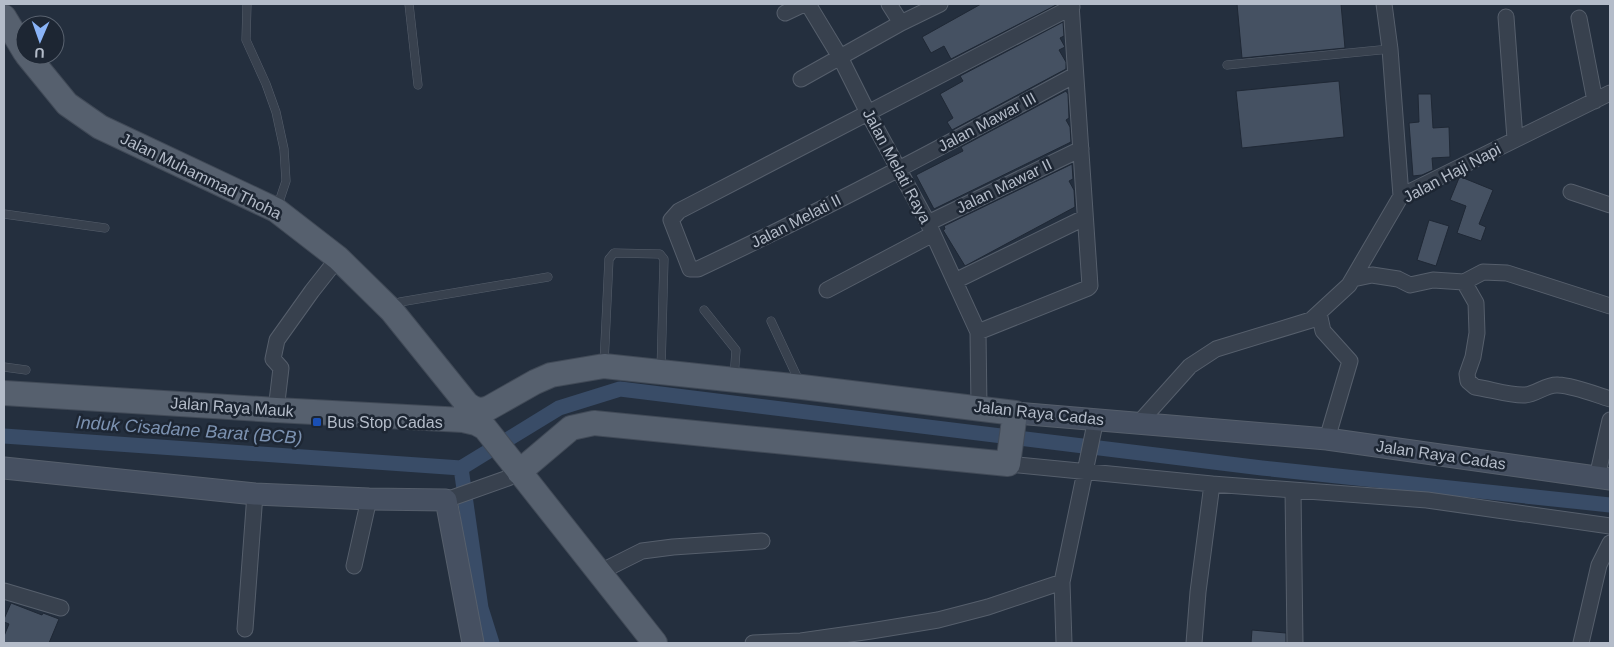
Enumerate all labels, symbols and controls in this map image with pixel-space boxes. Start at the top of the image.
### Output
north arrow [15,15,65,65]
text: U [34,45,45,61]
street label: Jalan Mawar III [935,89,1039,155]
street label: Jalan Melati Raya [860,106,934,226]
street label: Jalan Muhammad Thoha [118,130,284,222]
street label: Jalan Haji Napi [1401,140,1503,206]
street label: Jalan Mawar II [954,156,1054,216]
street label: Jalan Melati II [748,191,844,251]
street label: Jalan Raya Mauk [170,394,295,420]
street label: Jalan Raya Cadas [973,398,1105,428]
water label: Induk Cisadane Barat (BCB) [75,412,303,448]
place label: Bus Stop Cadas [327,414,443,431]
marker: Bus Stop Cadas [311,416,323,428]
street label: Jalan Raya Cadas [1375,437,1507,473]

